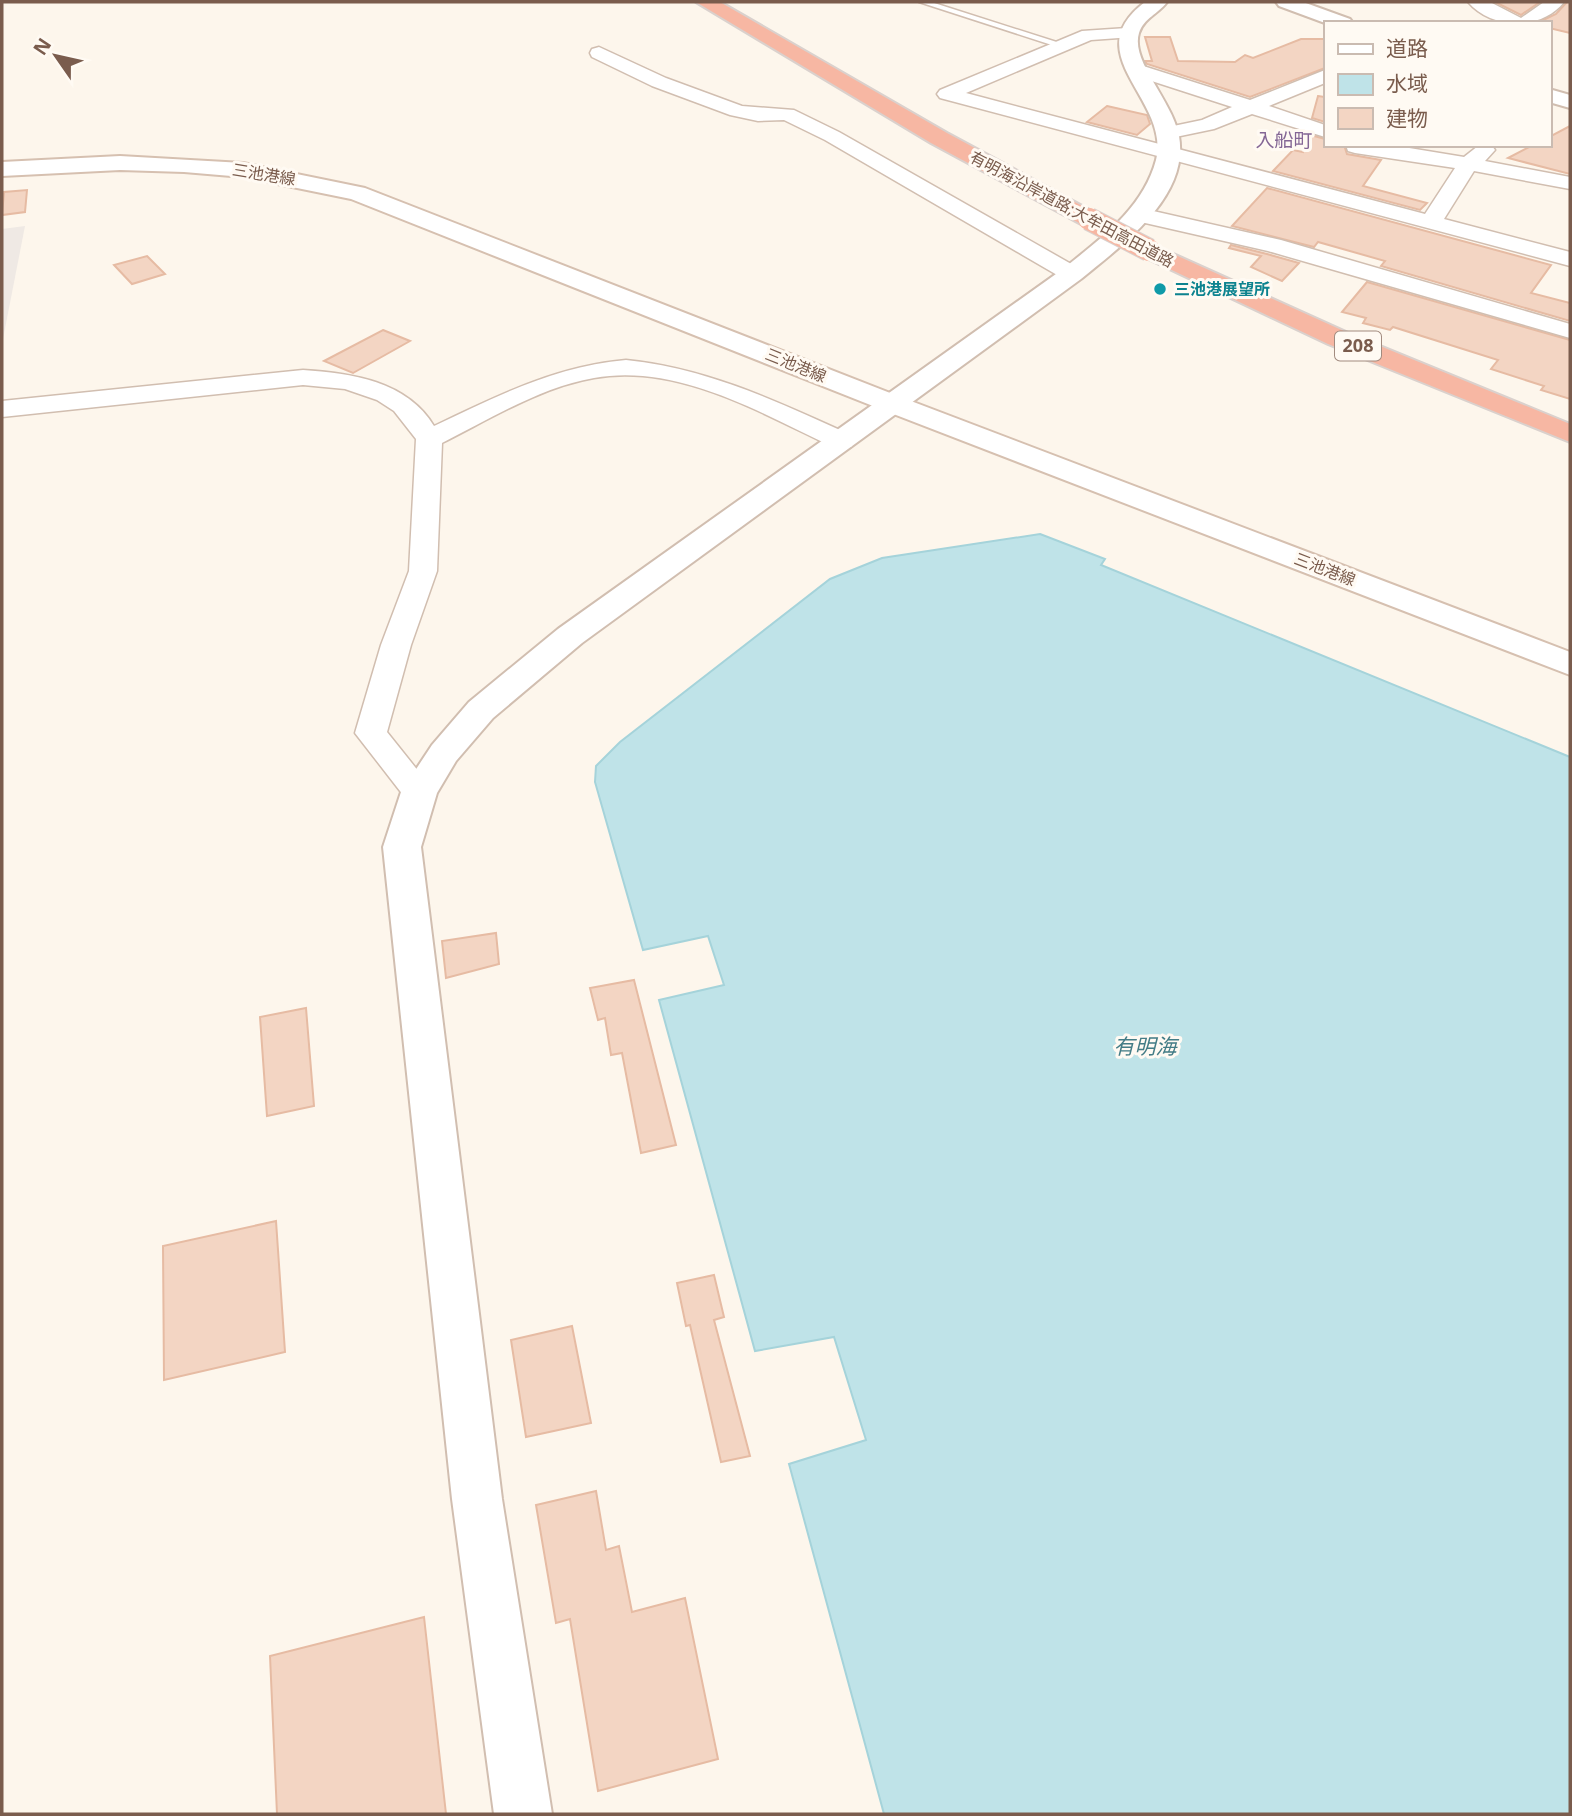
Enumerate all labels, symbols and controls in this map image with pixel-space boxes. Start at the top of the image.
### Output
north arrow [21,21,91,91]
legend [1324,21,1551,147]
text: N [27,33,57,60]
text: 道路 [1386,34,1428,62]
text: 水域 [1386,69,1428,97]
text: 建物 [1386,104,1428,132]
district label: 入船町 [1255,127,1313,153]
street label: 有明海沿岸道路;大牟田高田道路 [966,146,1178,272]
street label: 三池港線 [231,158,297,190]
place label: 三池港展望所 [1174,278,1270,300]
marker: 三池港展望所 [1152,281,1168,297]
road number: 208 [1335,332,1381,360]
street label: 三池港線 [762,343,830,387]
street label: 三池港線 [1291,547,1359,591]
water label: 有明海 [1114,1032,1179,1060]

